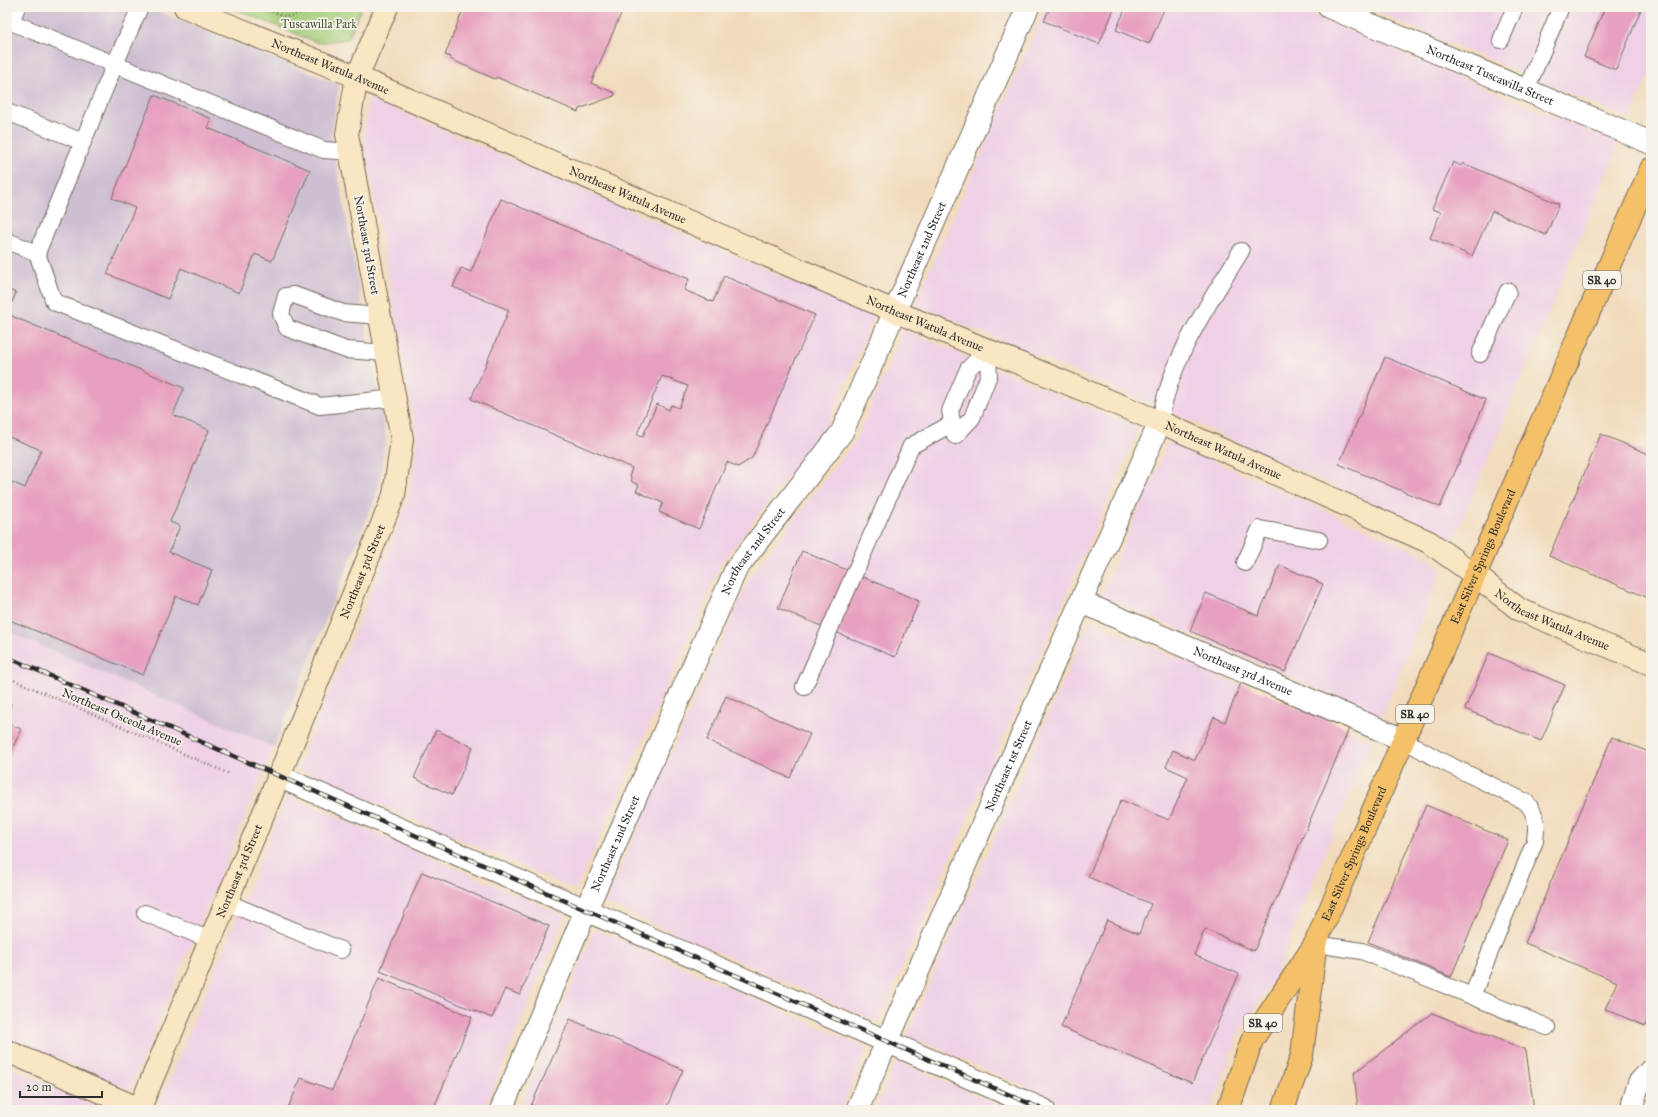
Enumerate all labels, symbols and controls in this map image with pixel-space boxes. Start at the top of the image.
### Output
park label: Tuscawilla Park [281,17,357,31]
street label: Northeast Watula Avenue [269,36,391,97]
street label: Northeast Tuscawilla Street [1424,42,1557,108]
street label: Northeast Watula Avenue [567,163,688,227]
street label: Northeast 3rd Street [351,194,383,296]
street label: Northeast 2nd Street [895,199,949,300]
road number: SR 40 [1583,271,1621,289]
street label: Northeast Watula Avenue [864,293,986,355]
street label: Northeast Watula Avenue [1163,418,1284,482]
street label: East Silver Springs Boulevard [1448,487,1518,626]
street label: Northeast 2nd Street [718,504,788,597]
street label: Northeast 3rd Street [337,522,388,621]
street label: Northeast Watula Avenue [1492,586,1612,653]
street label: Northeast 3rd Avenue [1191,644,1295,699]
street label: Northeast Osceola Avenue [60,685,184,749]
road number: SR 40 [1396,705,1434,723]
street label: Northeast 1st Street [982,717,1035,814]
street label: East Silver Springs Boulevard [1319,784,1389,924]
street label: Northeast 2nd Street [588,793,643,894]
street label: Northeast 3rd Street [213,821,265,920]
road number: SR 40 [1244,1014,1282,1032]
scale bar [20,1073,102,1099]
text: 20 m [26,1080,52,1094]

